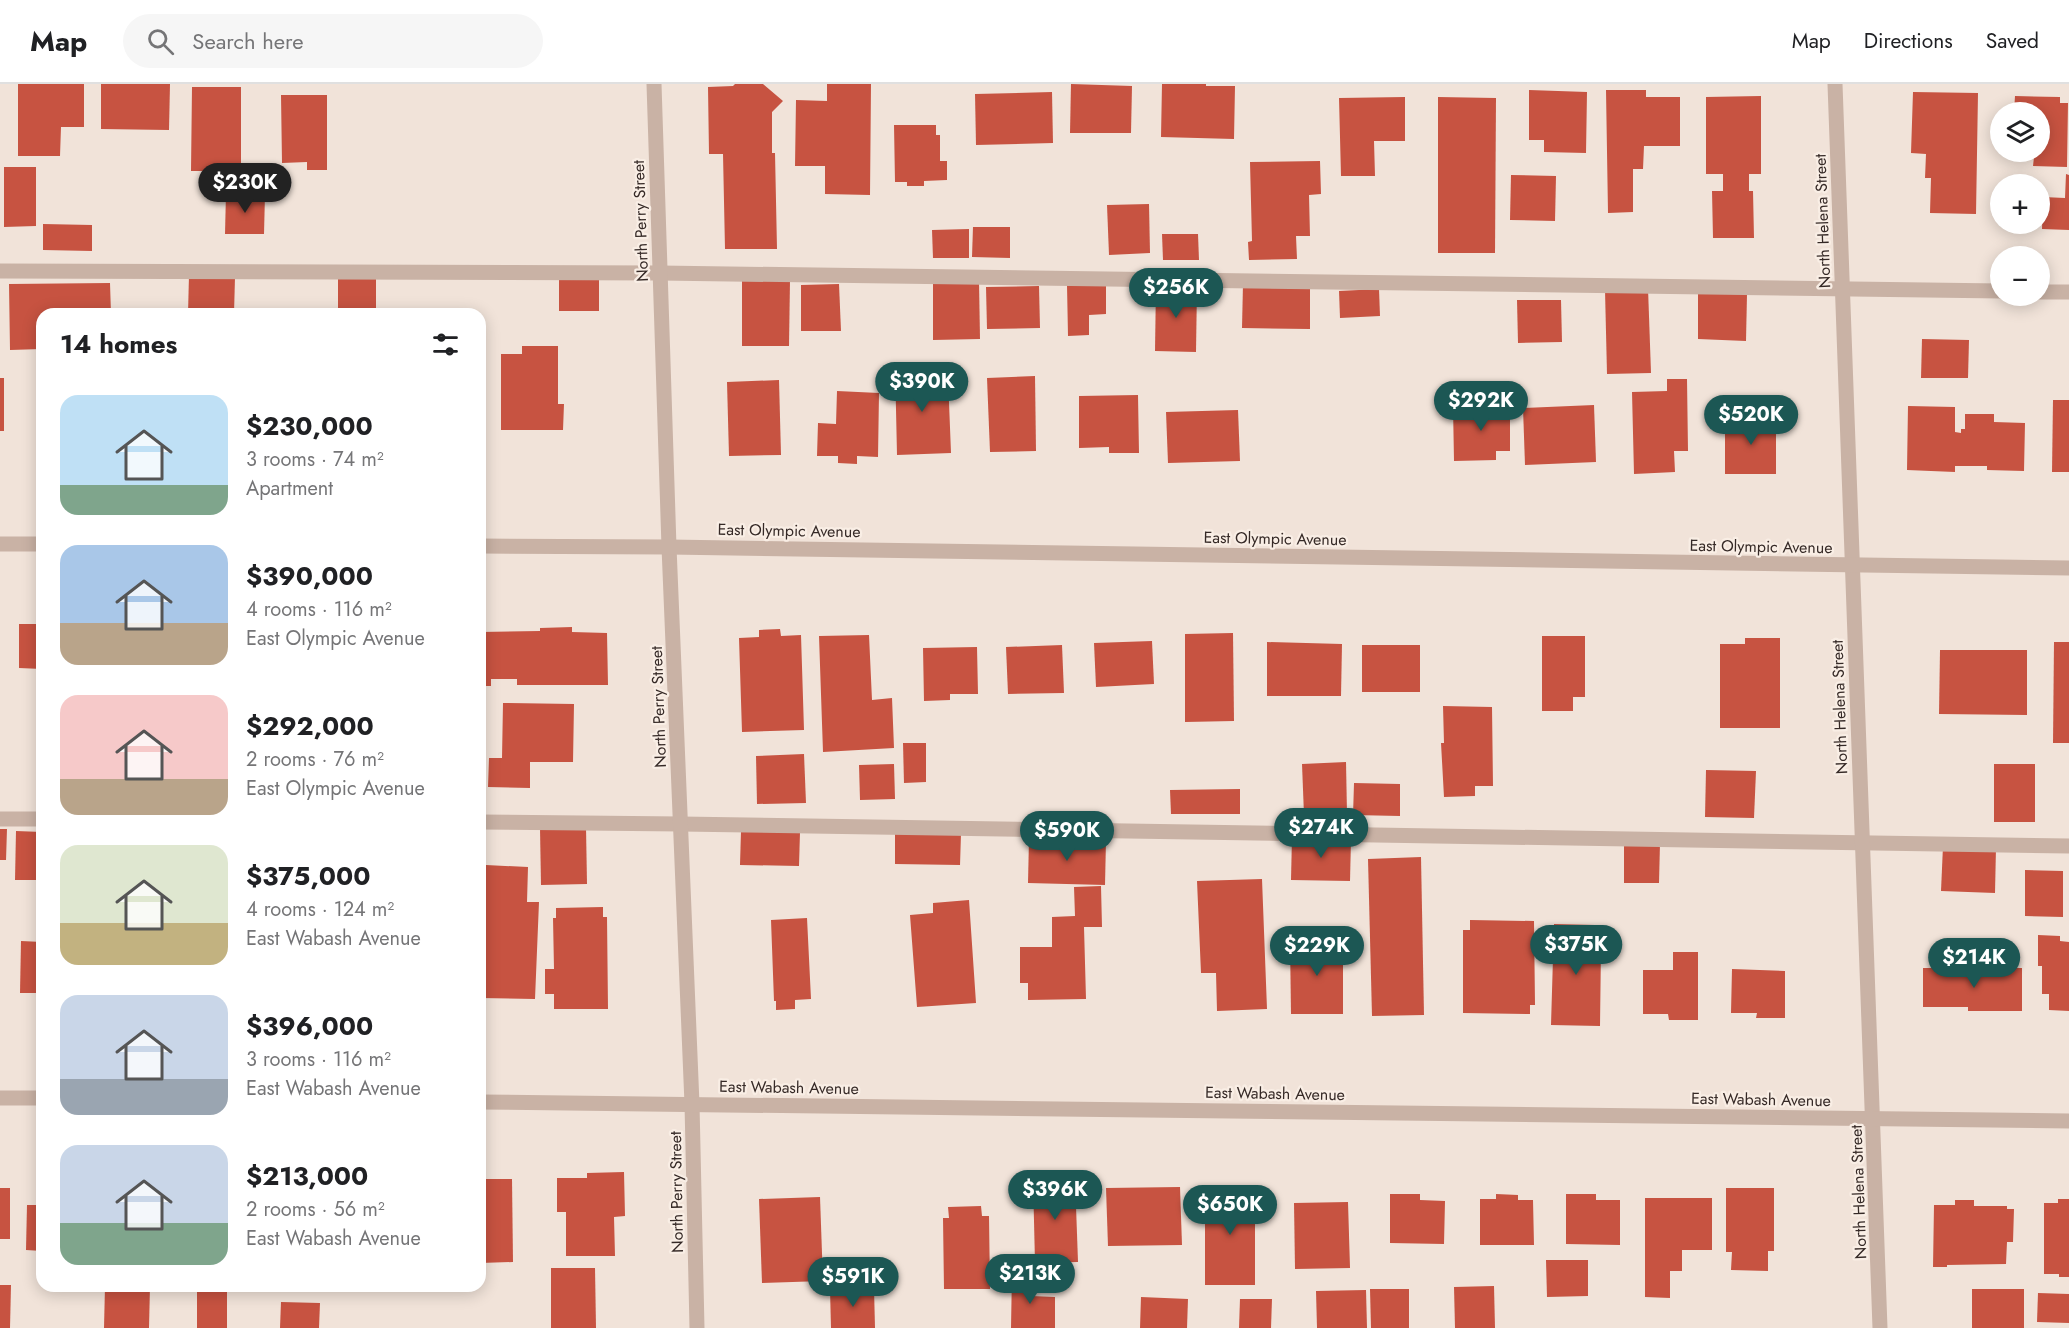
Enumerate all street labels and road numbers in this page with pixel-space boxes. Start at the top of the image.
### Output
street label: North Helena Street [1809,153,1836,289]
street label: North Perry Street [627,160,654,282]
street label: East Olympic Avenue [717,518,861,543]
street label: East Olympic Avenue [1203,526,1347,551]
street label: East Olympic Avenue [1689,534,1833,559]
street label: North Helena Street [1826,639,1853,775]
street label: North Perry Street [645,646,672,768]
street label: East Wabash Avenue [719,1075,859,1100]
street label: East Wabash Avenue [1205,1081,1345,1106]
street label: East Wabash Avenue [1691,1087,1831,1112]
street label: North Helena Street [1845,1124,1872,1260]
street label: North Perry Street [664,1131,689,1253]

